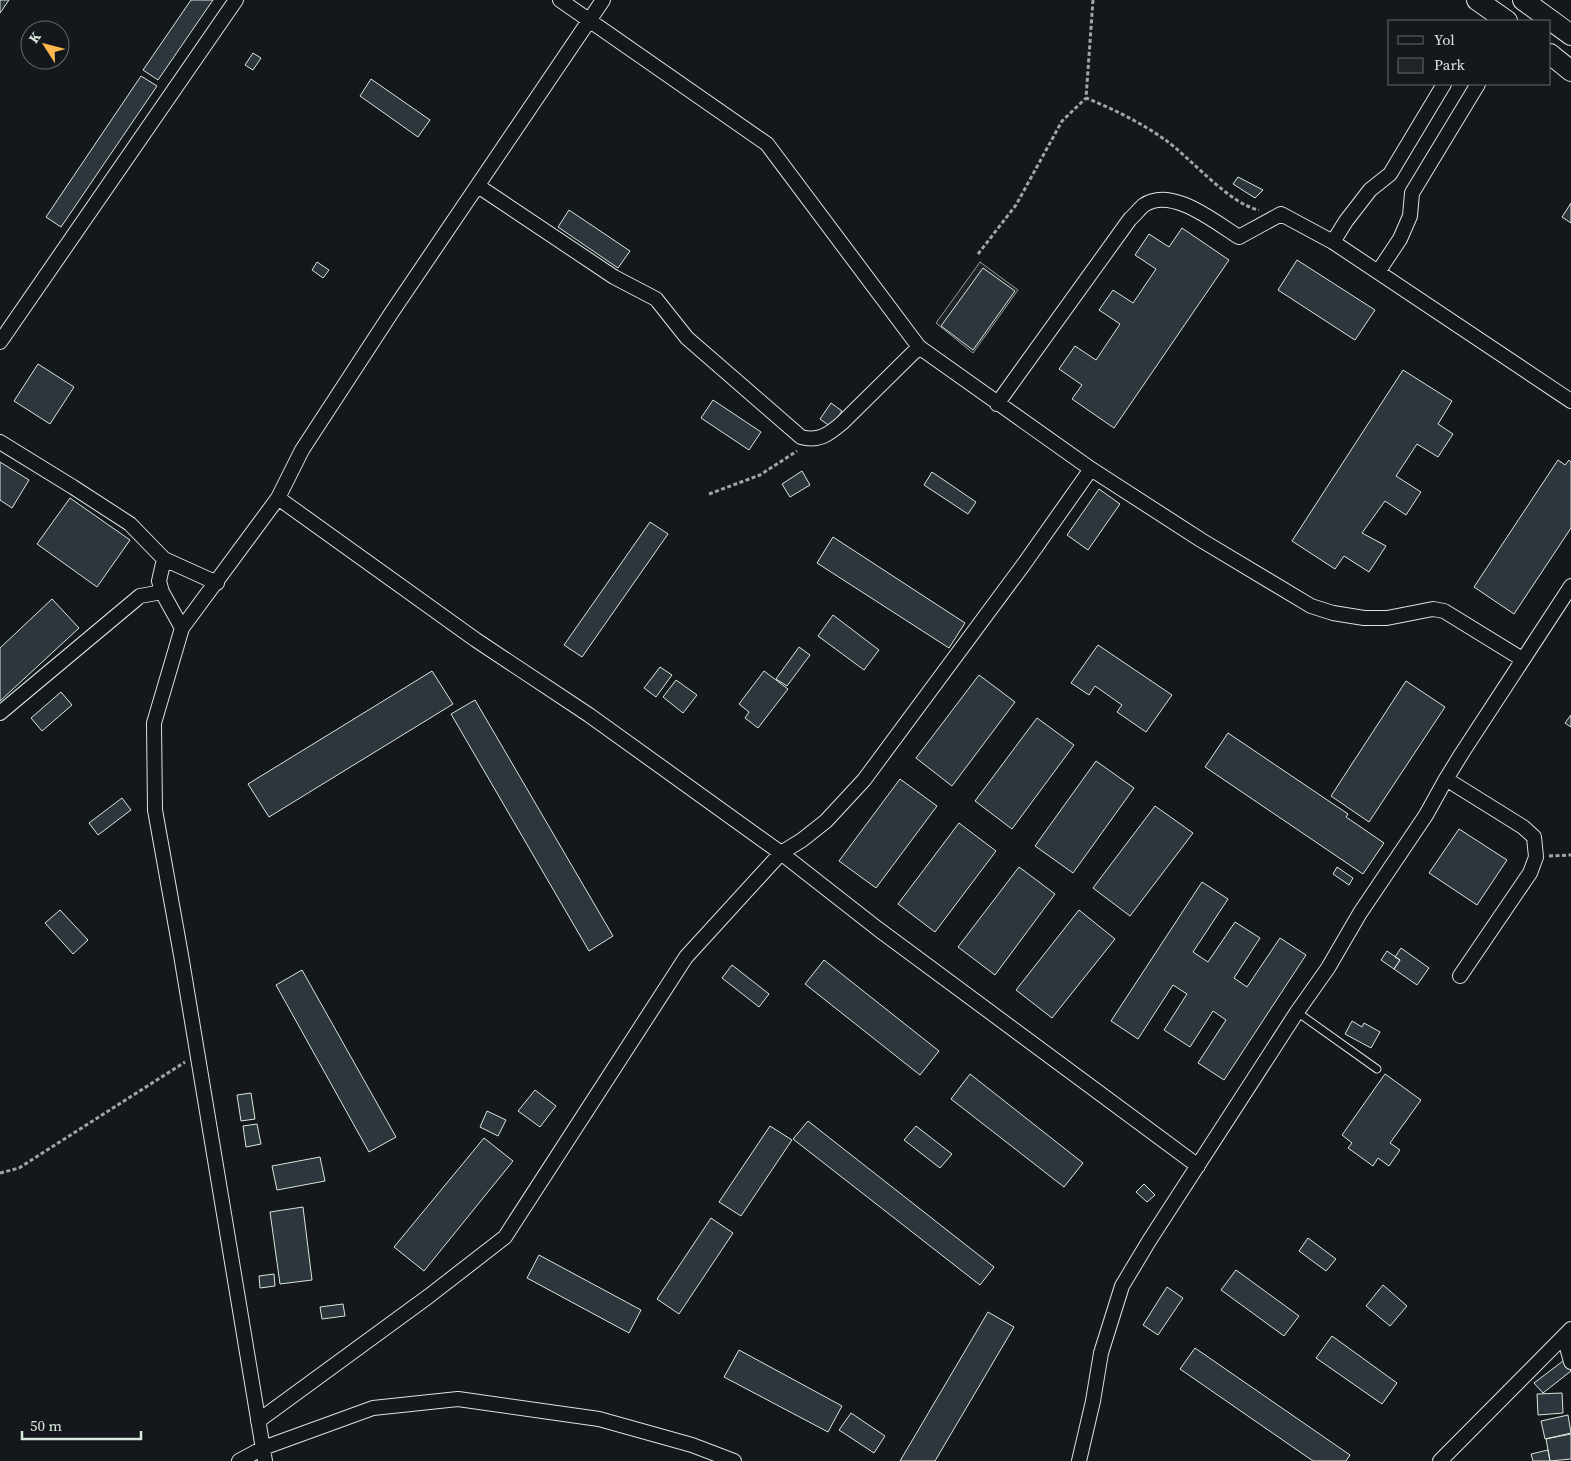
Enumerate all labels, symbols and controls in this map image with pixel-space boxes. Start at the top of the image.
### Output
north arrow [20,20,70,70]
legend [1388,20,1551,85]
text: K [24,27,46,47]
text: Yol [1434,29,1455,50]
text: Park [1434,54,1466,75]
scale bar [22,1408,141,1440]
text: 50 m [30,1415,62,1436]

